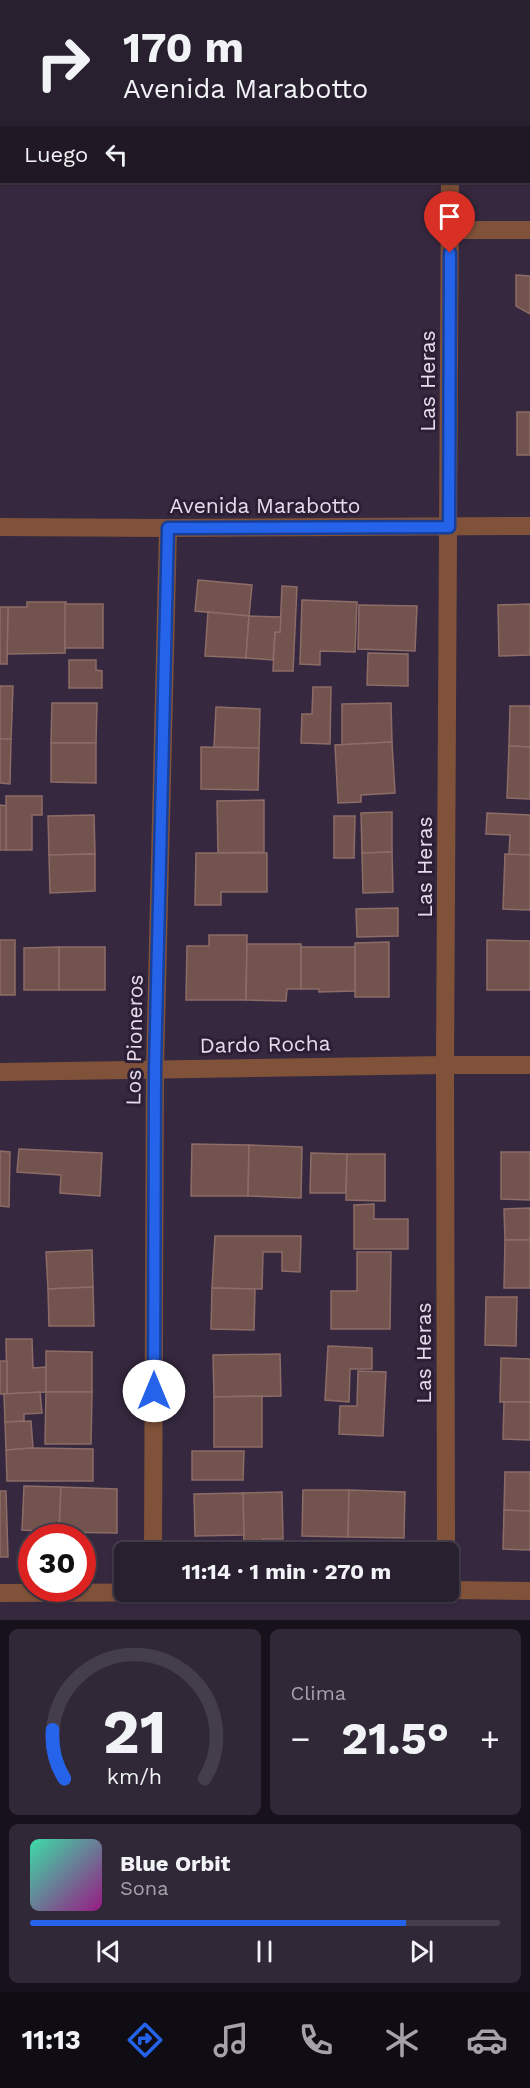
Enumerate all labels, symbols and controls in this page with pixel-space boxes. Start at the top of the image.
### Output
text: 170 m [123,23,244,72]
icon: right [24,24,102,102]
text: Avenida Marabotto [123,73,368,105]
icon: left [100,138,133,171]
text: Luego [24,142,88,167]
pin [424,191,475,253]
icon: arrive [433,200,466,233]
street label: Las Heras [415,330,440,432]
street label: Avenida Marabotto [170,493,360,518]
street label: Las Heras [412,816,437,918]
street label: Los Pioneros [120,974,148,1106]
street label: Dardo Rocha [199,1030,331,1058]
street label: Las Heras [411,1302,436,1404]
position arrow [122,1359,186,1423]
speed limit sign: 30 [18,1524,96,1602]
text: 11:14 · 1 min · 270 m [182,1559,391,1584]
text: Clima [291,1681,346,1705]
text: 21 [103,1695,167,1768]
text: 21.5° [341,1712,449,1765]
text: − [291,1719,310,1758]
text: + [480,1719,500,1758]
text: km/h [107,1764,162,1789]
text: Blue Orbit [120,1851,230,1876]
text: Sona [120,1876,169,1900]
icon: previous [92,1935,125,1968]
icon: pause [248,1935,281,1968]
icon: next [405,1935,438,1968]
icon: directions [124,2019,166,2061]
icon: music [210,2019,252,2061]
icon: phone [295,2019,337,2061]
icon: climate [381,2019,423,2061]
icon: car [466,2019,508,2061]
text: 11:13 [22,2024,81,2056]

